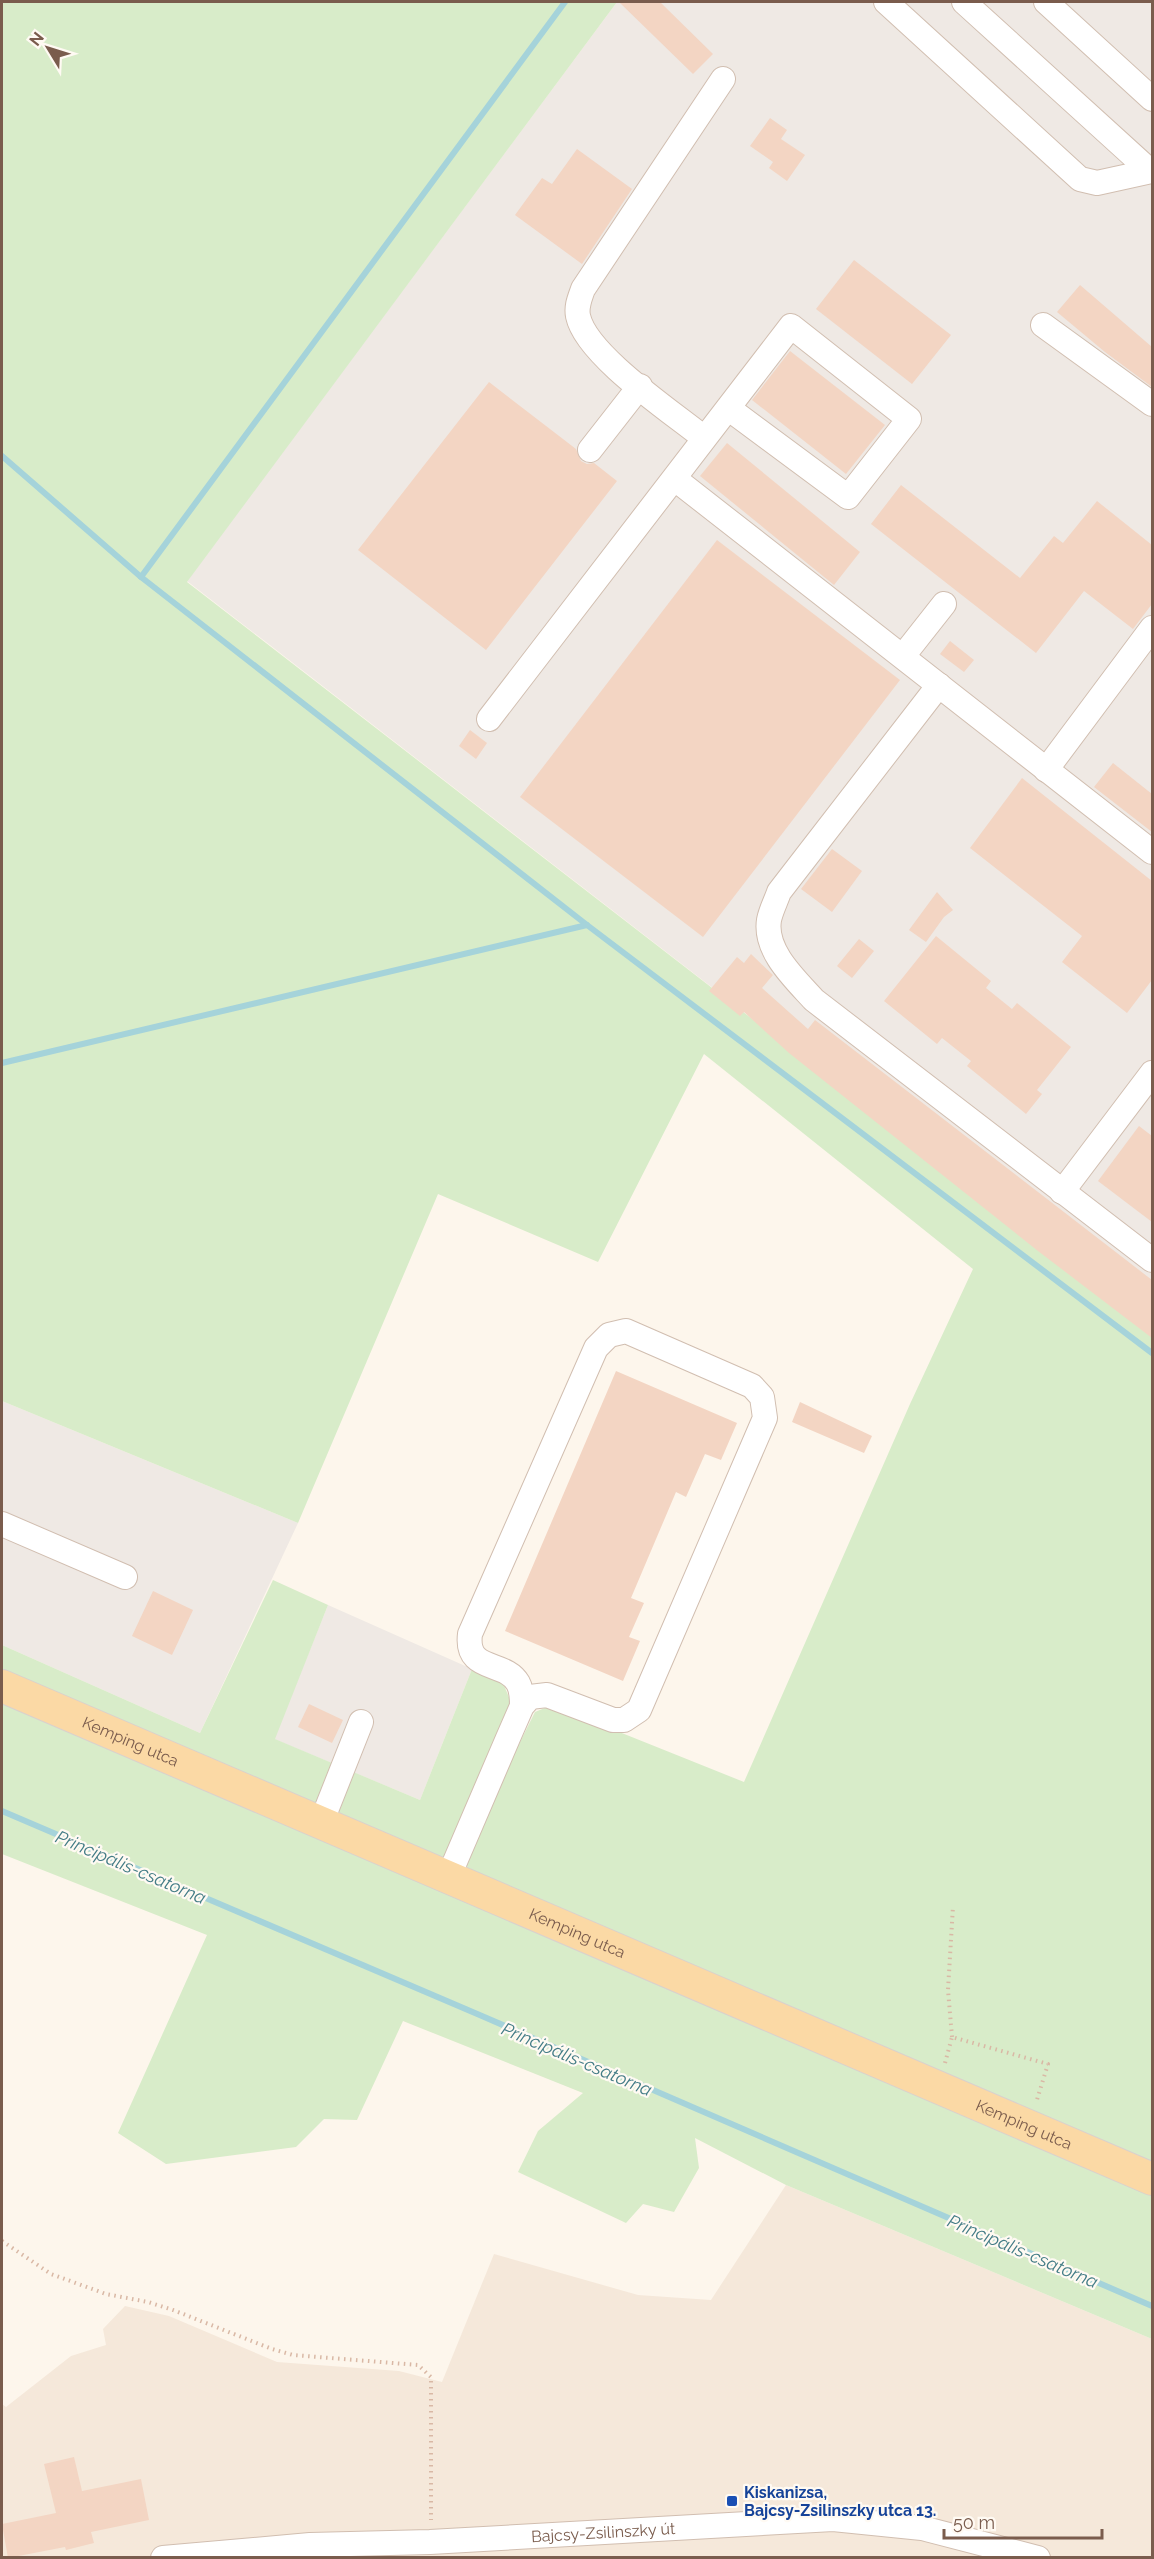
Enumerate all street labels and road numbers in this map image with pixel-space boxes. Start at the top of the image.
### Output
street label: Kemping utca [80,1712,182,1770]
street label: Kemping utca [526,1904,628,1962]
street label: Kemping utca [973,2095,1075,2153]
street label: Bajcsy-Zsilinszky út [531,2518,676,2546]

